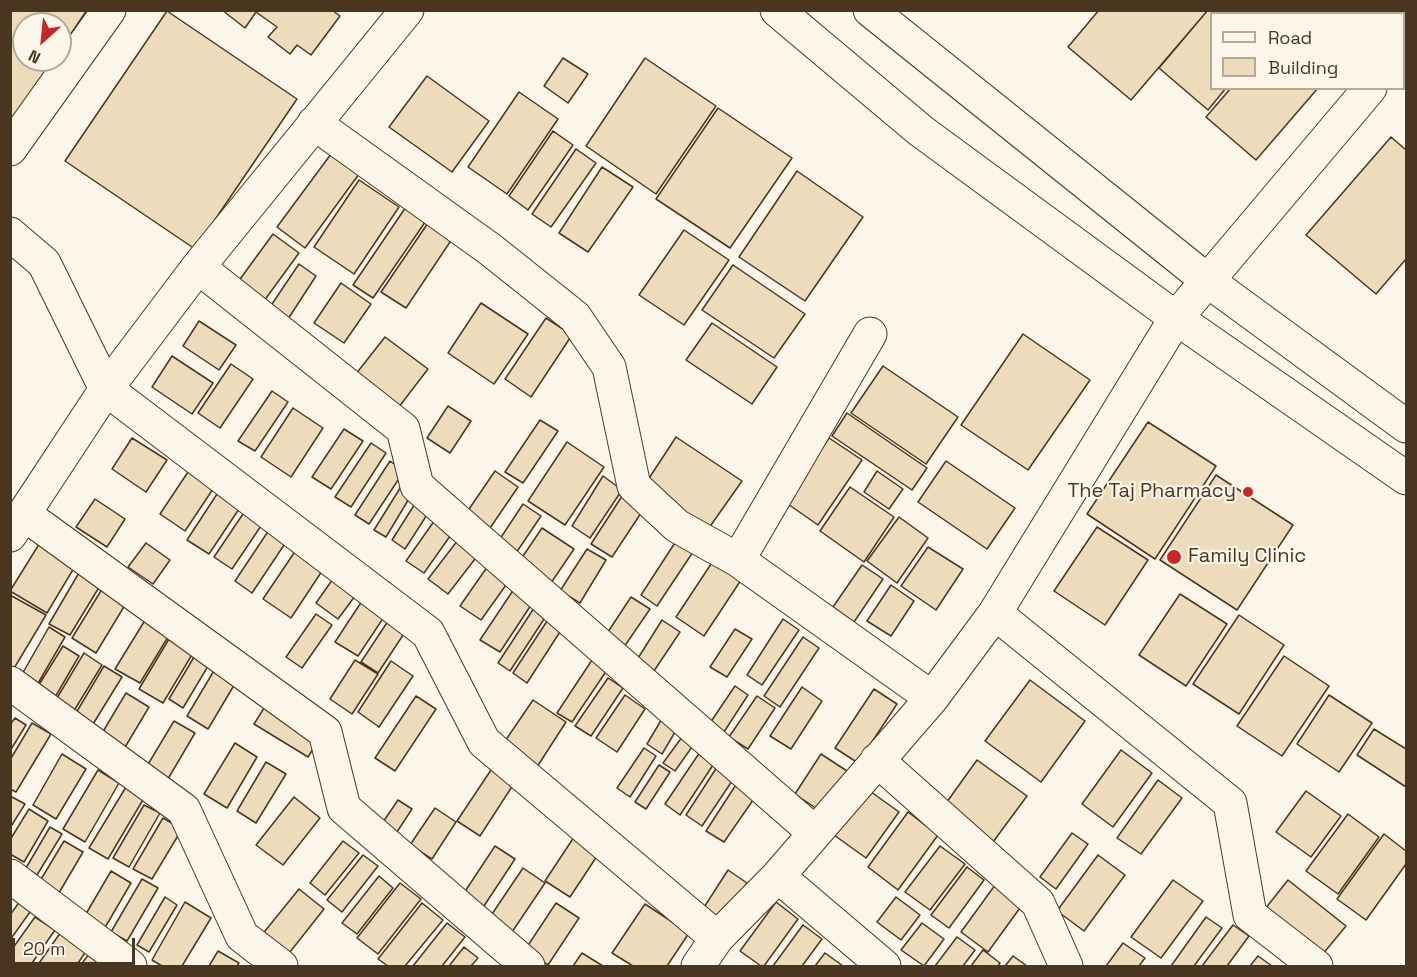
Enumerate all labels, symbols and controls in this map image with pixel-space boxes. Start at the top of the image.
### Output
north arrow [12,12,72,72]
legend [1210,12,1405,90]
text: Road [1268,26,1312,49]
text: N [25,45,44,68]
text: Building [1268,56,1338,79]
place label: The Taj Pharmacy [1067,480,1236,504]
marker: The Taj Pharmacy [1241,485,1255,499]
place label: Family Clinic [1188,545,1306,569]
marker: Family Clinic [1165,548,1183,566]
scale bar [15,926,138,964]
text: 20 m [23,937,66,960]

